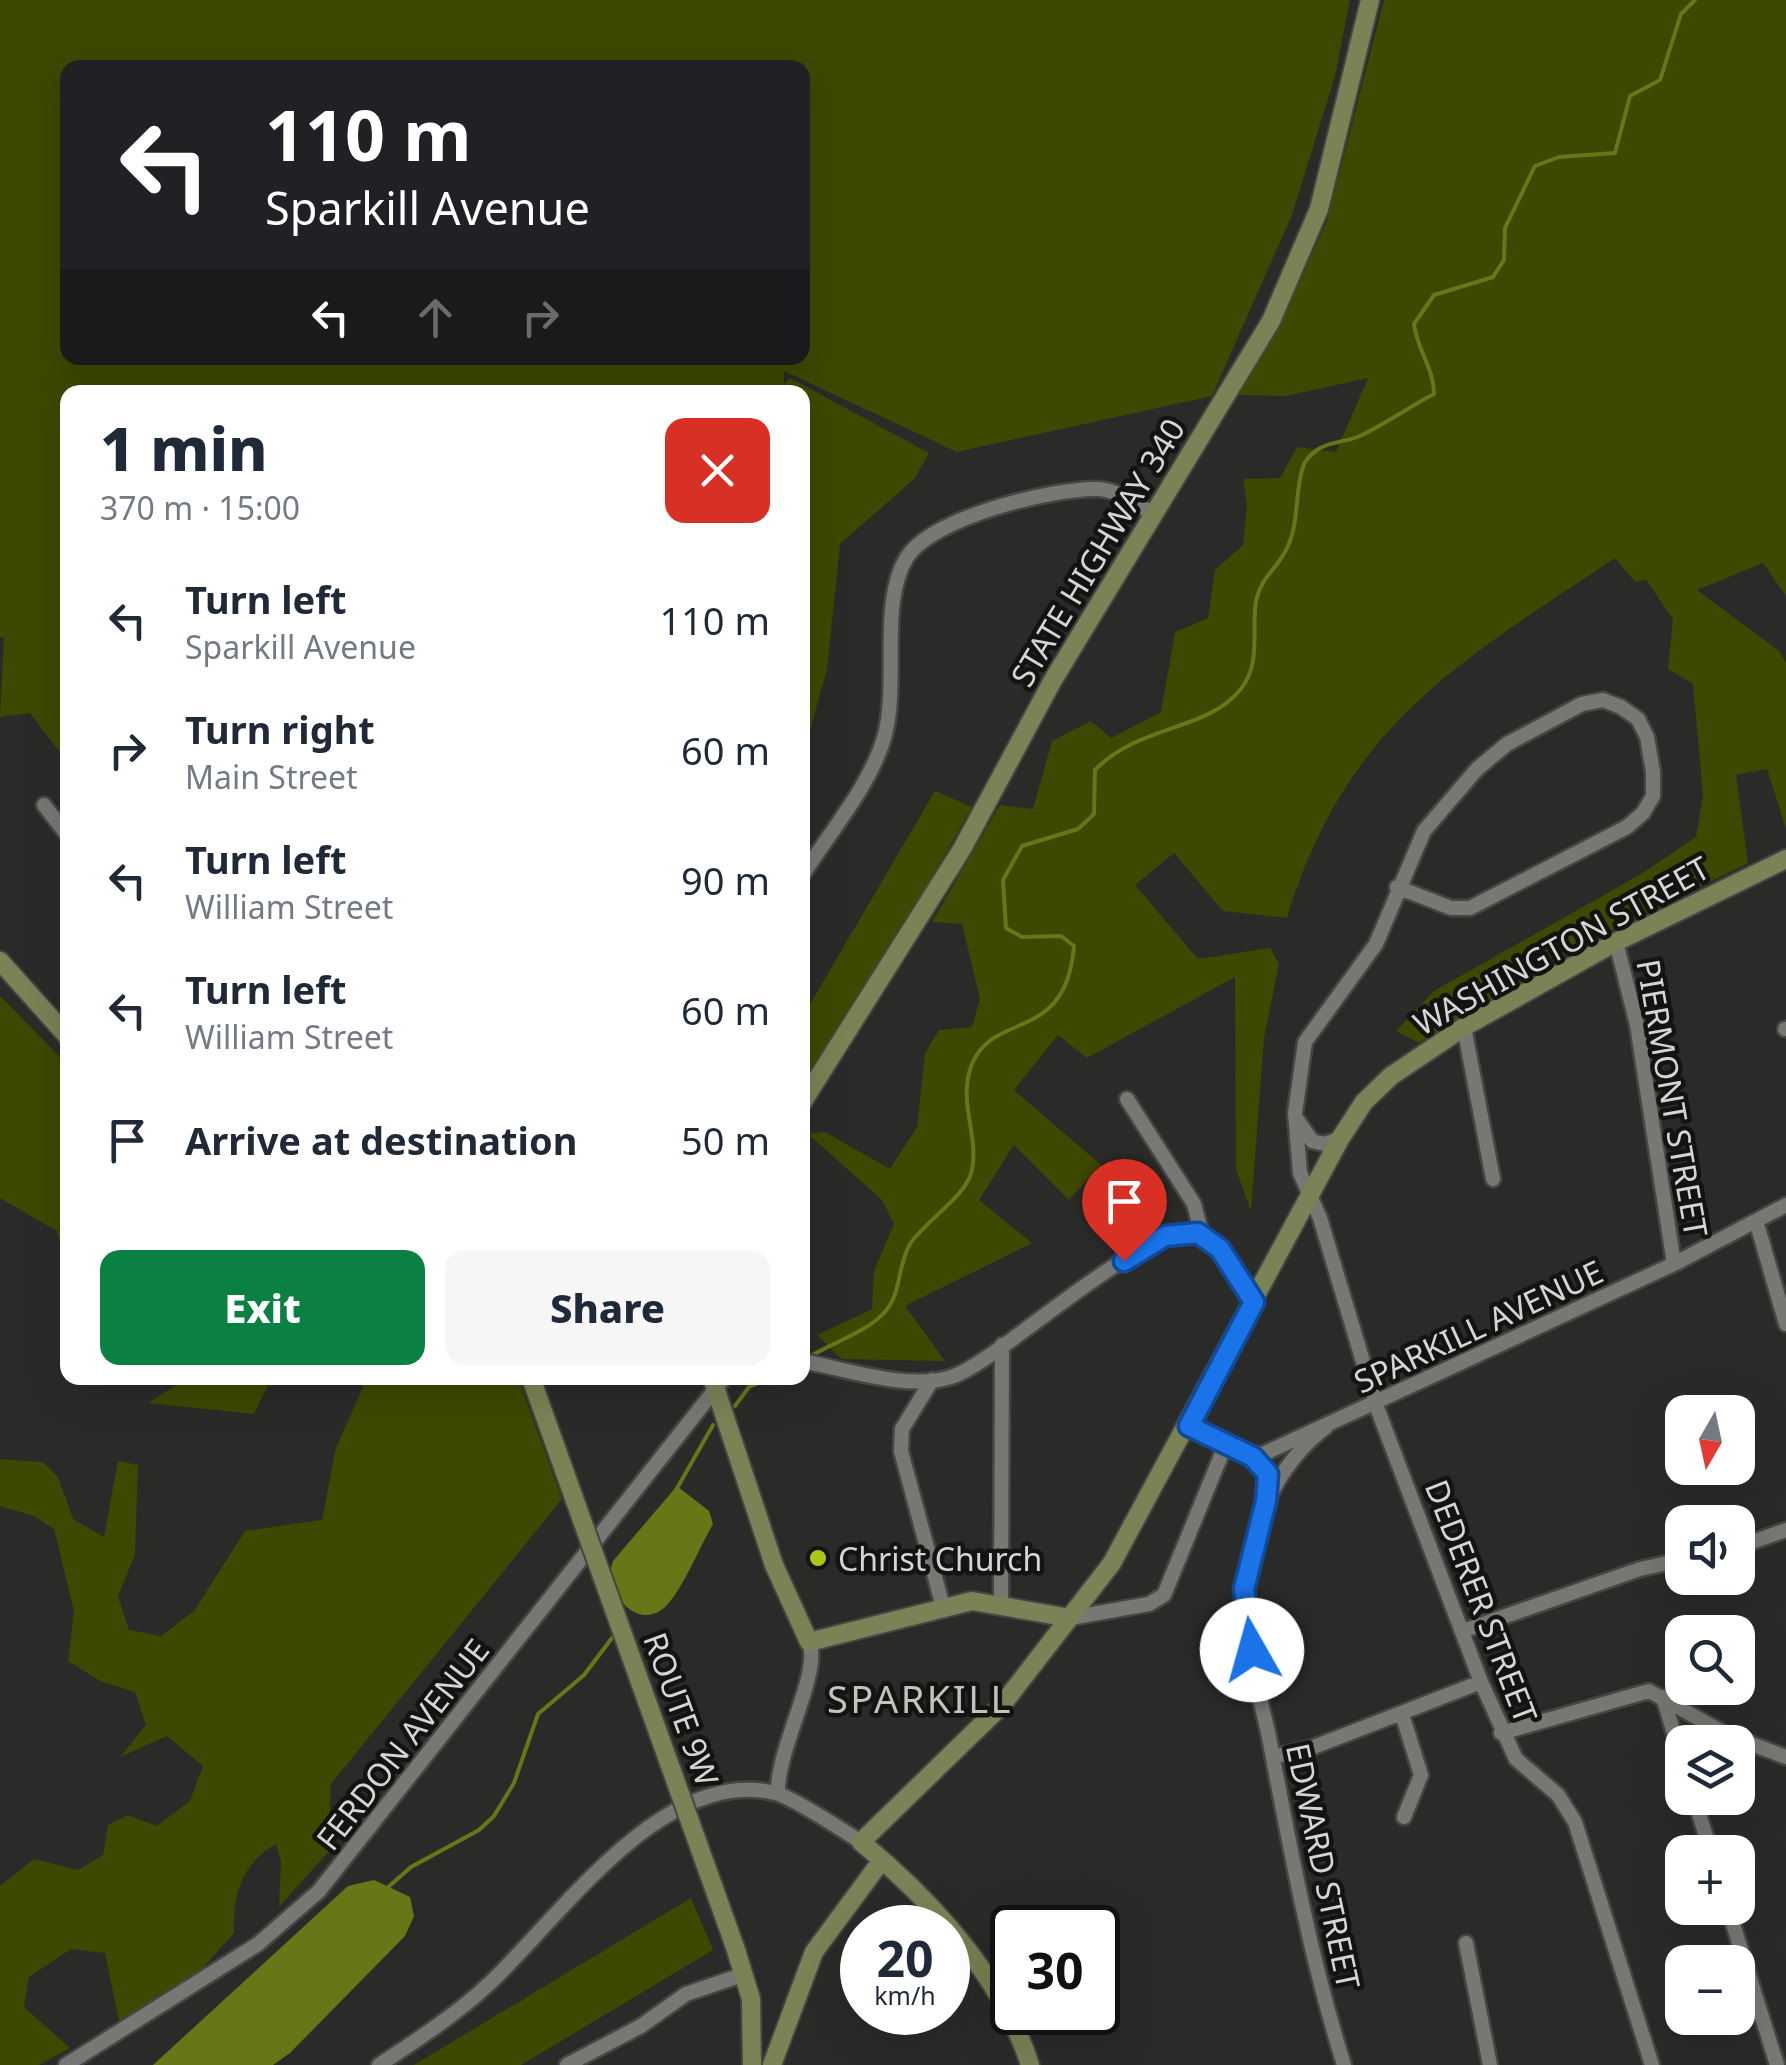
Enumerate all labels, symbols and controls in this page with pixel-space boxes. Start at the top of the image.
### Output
text: 110 m [265,86,472,182]
icon: left [100,100,230,230]
text: Sparkill Avenue [265,177,590,238]
icon: left [303,290,358,345]
icon: ahead [408,290,463,345]
icon: right [513,290,568,345]
text: 1 min [100,407,268,489]
street label: STATE HIGHWAY 340 [1000,410,1194,694]
button: close [665,418,770,523]
text: 370 m · 15:00 [100,486,300,529]
text: Turn left [185,573,347,625]
icon: left [100,593,155,648]
text: 110 m [659,594,770,646]
text: Sparkill Avenue [185,625,416,668]
text: Turn right [185,703,375,755]
icon: right [100,723,155,778]
text: 60 m [681,724,770,776]
text: Main Street [185,755,358,798]
text: Turn left [185,833,347,885]
street label: WASHINGTON STREET [1405,846,1717,1044]
icon: left [100,853,155,908]
text: 90 m [681,854,770,906]
text: William Street [185,885,393,928]
street label: PIERMONT STREET [1627,956,1719,1240]
text: Turn left [185,963,347,1015]
icon: left [100,983,155,1038]
text: 60 m [681,984,770,1036]
text: William Street [185,1015,393,1058]
icon: arrive [100,1113,155,1168]
text: Arrive at destination [185,1114,577,1166]
text: 50 m [681,1114,770,1166]
pin [1082,1159,1167,1262]
icon: arrive [1097,1174,1152,1229]
street label: SPARKILL AVENUE [1347,1249,1609,1403]
button: Exit [100,1250,425,1365]
button: Share [445,1250,770,1365]
north arrow [1665,1395,1755,1485]
map controls [1665,1395,1755,2035]
street label: DEDERER STREET [1416,1473,1548,1729]
button: sound [1665,1505,1755,1595]
place label: Christ Church [838,1537,1042,1580]
marker: Christ Church [807,1547,829,1569]
position arrow [1200,1598,1304,1702]
button: search [1665,1615,1755,1705]
street label: ROUTE 9W [634,1626,730,1792]
street label: FERDON AVENUE [306,1630,498,1858]
district label: SPARKILL [827,1672,1013,1724]
button: layers [1665,1725,1755,1815]
street label: EDWARD STREET [1277,1739,1371,1993]
button: + [1665,1835,1755,1925]
speed limit sign: 30 [990,1905,1120,2035]
text: 20 [876,1924,934,1992]
button: − [1665,1945,1755,2035]
text: km/h [874,1978,936,2012]

